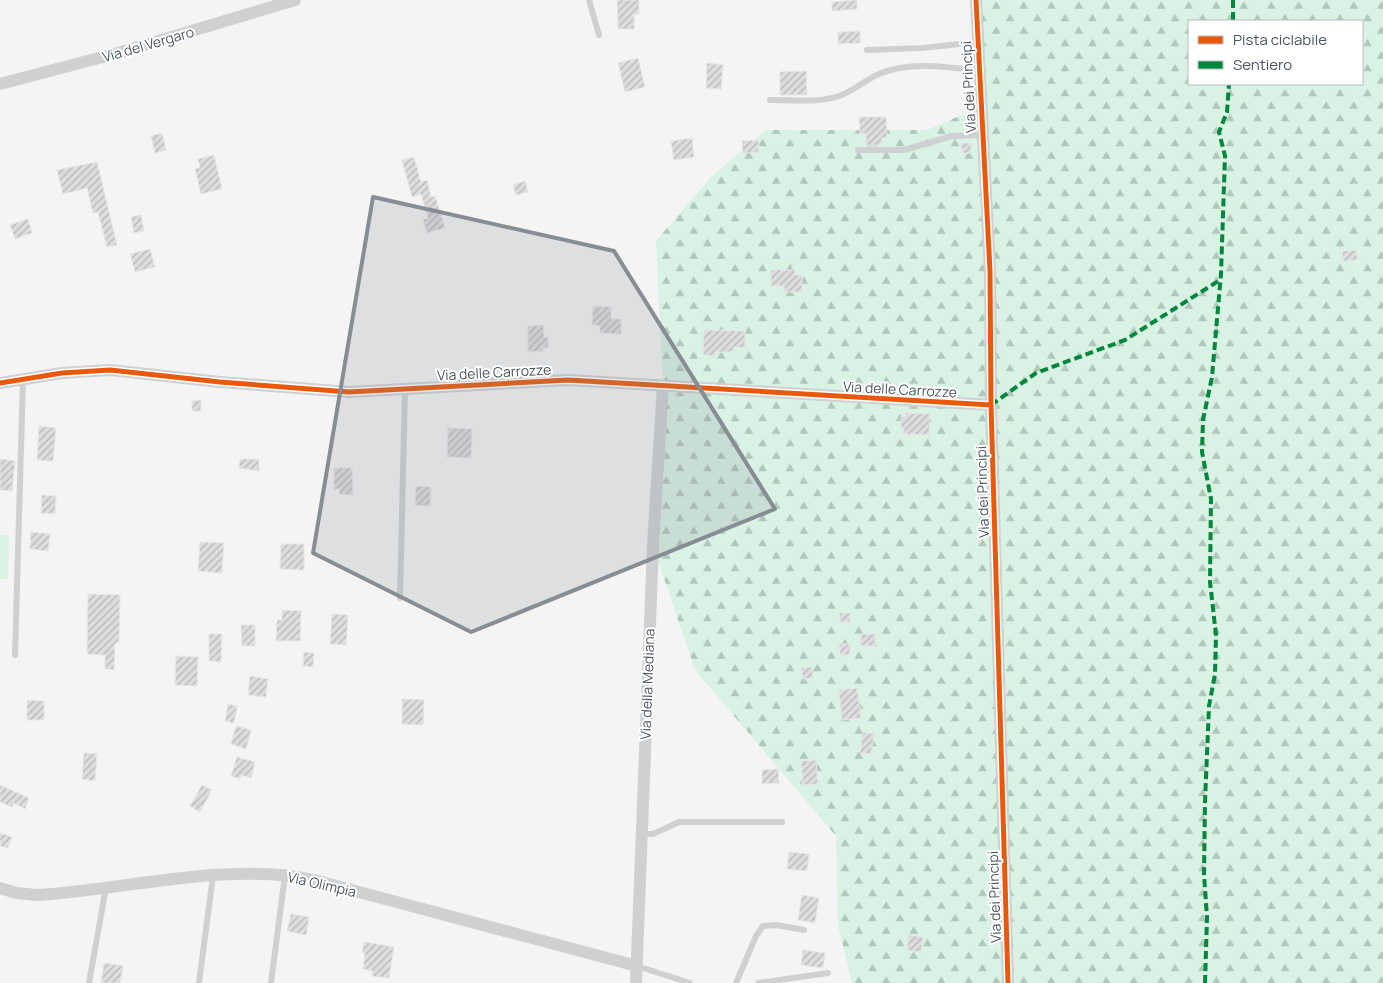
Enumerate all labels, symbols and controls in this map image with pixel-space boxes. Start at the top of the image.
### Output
legend [1188,20,1363,85]
street label: Via del Vergaro [100,22,196,66]
text: Pista ciclabile [1233,29,1327,50]
street label: Via dei Principi [956,41,980,133]
text: Sentiero [1233,54,1292,75]
street label: Via delle Carrozze [436,360,552,384]
street label: Via delle Carrozze [842,377,958,401]
street label: Via dei Principi [971,446,993,538]
street label: Via della Mediana [636,628,658,740]
street label: Via dei Principi [983,851,1005,943]
street label: Via Olimpia [286,867,358,901]

